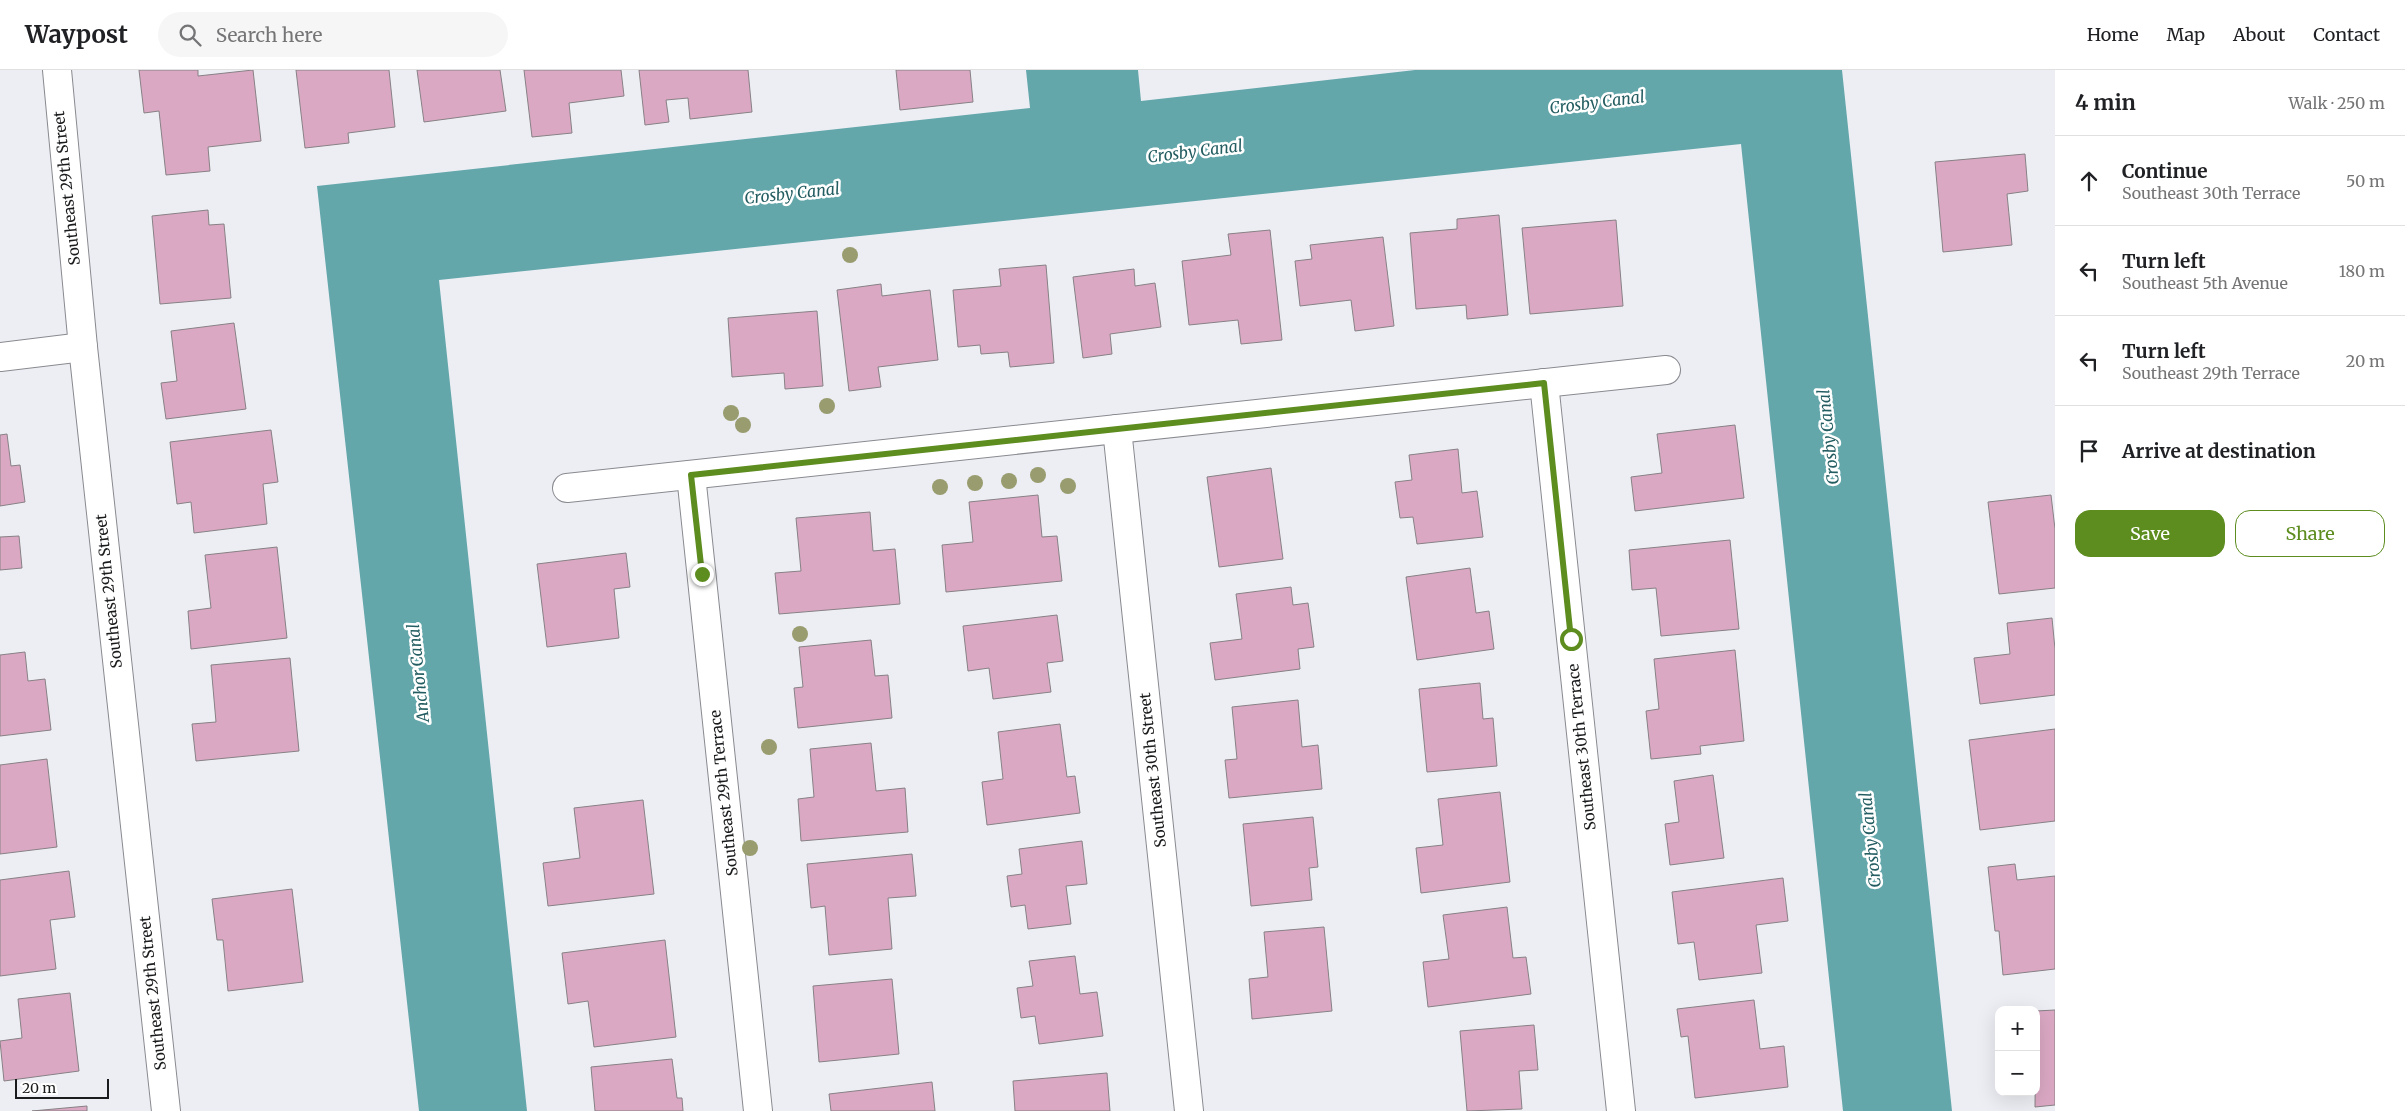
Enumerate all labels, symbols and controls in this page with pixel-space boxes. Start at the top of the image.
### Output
search box [158,12,508,57]
text: Waypost [25,19,128,50]
icon: search [176,21,204,49]
text: Search here [216,23,322,47]
text: Home [2087,23,2139,46]
text: Map [2167,23,2205,46]
text: About [2233,23,2285,46]
text: Contact [2313,23,2380,46]
water label: Crosby Canal [1548,86,1646,118]
text: 4 min [2075,89,2136,116]
text: Walk · 250 m [2289,93,2385,113]
street label: Southeast 29th Street [49,110,84,266]
water label: Crosby Canal [1146,135,1244,167]
text: Continue [2122,159,2208,183]
icon: ahead [2075,167,2103,195]
text: 50 m [2346,171,2385,191]
water label: Crosby Canal [743,178,841,208]
text: Southeast 30th Terrace [2122,183,2300,203]
text: Turn left [2122,249,2206,273]
icon: left [2075,257,2103,285]
text: 180 m [2339,261,2385,281]
text: Southeast 5th Avenue [2122,273,2288,293]
text: Turn left [2122,339,2206,363]
icon: left [2075,347,2103,375]
text: 20 m [2346,351,2385,371]
text: Southeast 29th Terrace [2122,363,2300,383]
water label: Crosby Canal [1813,388,1843,486]
icon: arrive [2075,437,2103,465]
text: Arrive at destination [2122,439,2316,463]
button: Save [2075,510,2225,557]
button: Share [2235,510,2385,557]
street label: Southeast 29th Street [91,513,126,669]
route end [691,563,714,586]
water label: Anchor Canal [403,623,433,725]
route start [1560,628,1583,651]
street label: Southeast 30th Terrace [1563,663,1600,831]
street label: Southeast 30th Street [1135,692,1170,848]
street label: Southeast 29th Terrace [705,709,742,877]
water label: Crosby Canal [1855,791,1885,889]
street label: Southeast 29th Street [135,915,170,1071]
map controls [1995,1006,2040,1096]
button: + [1995,1006,2040,1051]
button: − [1995,1051,2040,1096]
scale bar [15,1076,109,1099]
text: 20 m [22,1079,56,1097]

